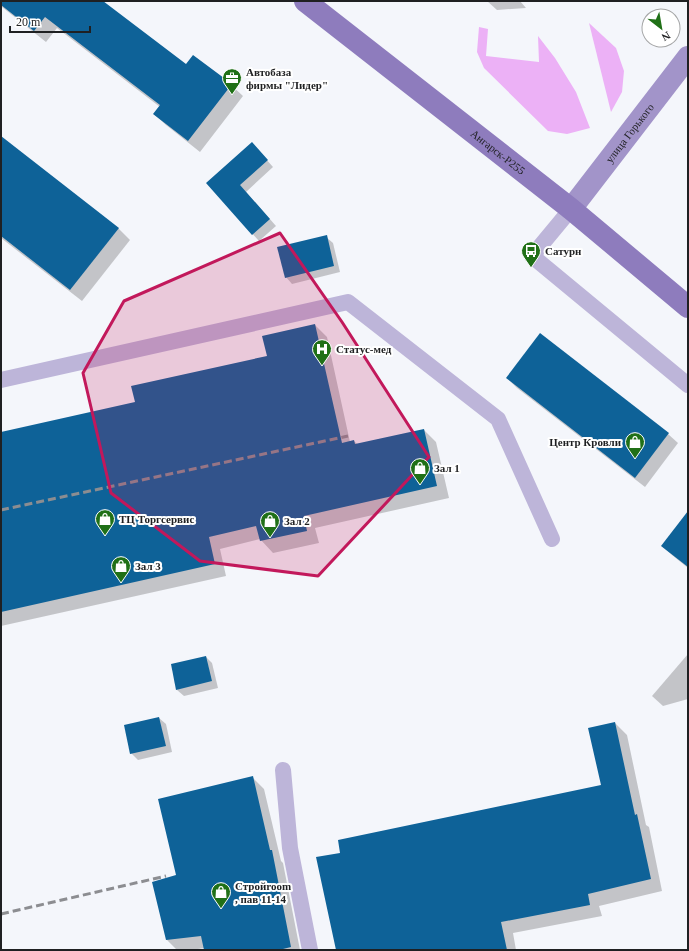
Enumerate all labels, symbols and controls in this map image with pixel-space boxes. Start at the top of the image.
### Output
scale bar [10,8,90,34]
north arrow [641,8,681,48]
text: 20 m [16,15,41,29]
text: N [660,29,673,44]
place label: Автобаза фирмы "Лидер" [246,66,328,91]
office icon: Автобаза фирмы "Лидер" [221,67,243,95]
street label: улица Горького [603,101,656,165]
street label: Ангарск-Р255 [469,127,528,177]
bus stop icon: Сатурн [520,240,542,268]
place label: Сатурн [545,245,582,257]
hospital icon: Статус-мед [311,338,333,366]
place label: Статус-мед [336,343,392,355]
shop icon: Центр Кровли [624,431,646,459]
place label: Центр Кровли [549,436,622,448]
shop icon: Зал 1 [409,457,431,485]
place label: Зал 1 [434,462,460,474]
shop icon: ТЦ Торгсервис [94,508,116,536]
shop icon: Зал 2 [259,510,281,538]
place label: ТЦ Торгсервис [119,513,194,525]
place label: Зал 2 [284,515,310,527]
shop icon: Зал 3 [110,555,132,583]
place label: Зал 3 [135,560,161,572]
place label: Стройroom , пав 11-14 [235,880,291,905]
shop icon: Стройroom , пав 11-14 [210,881,232,909]

